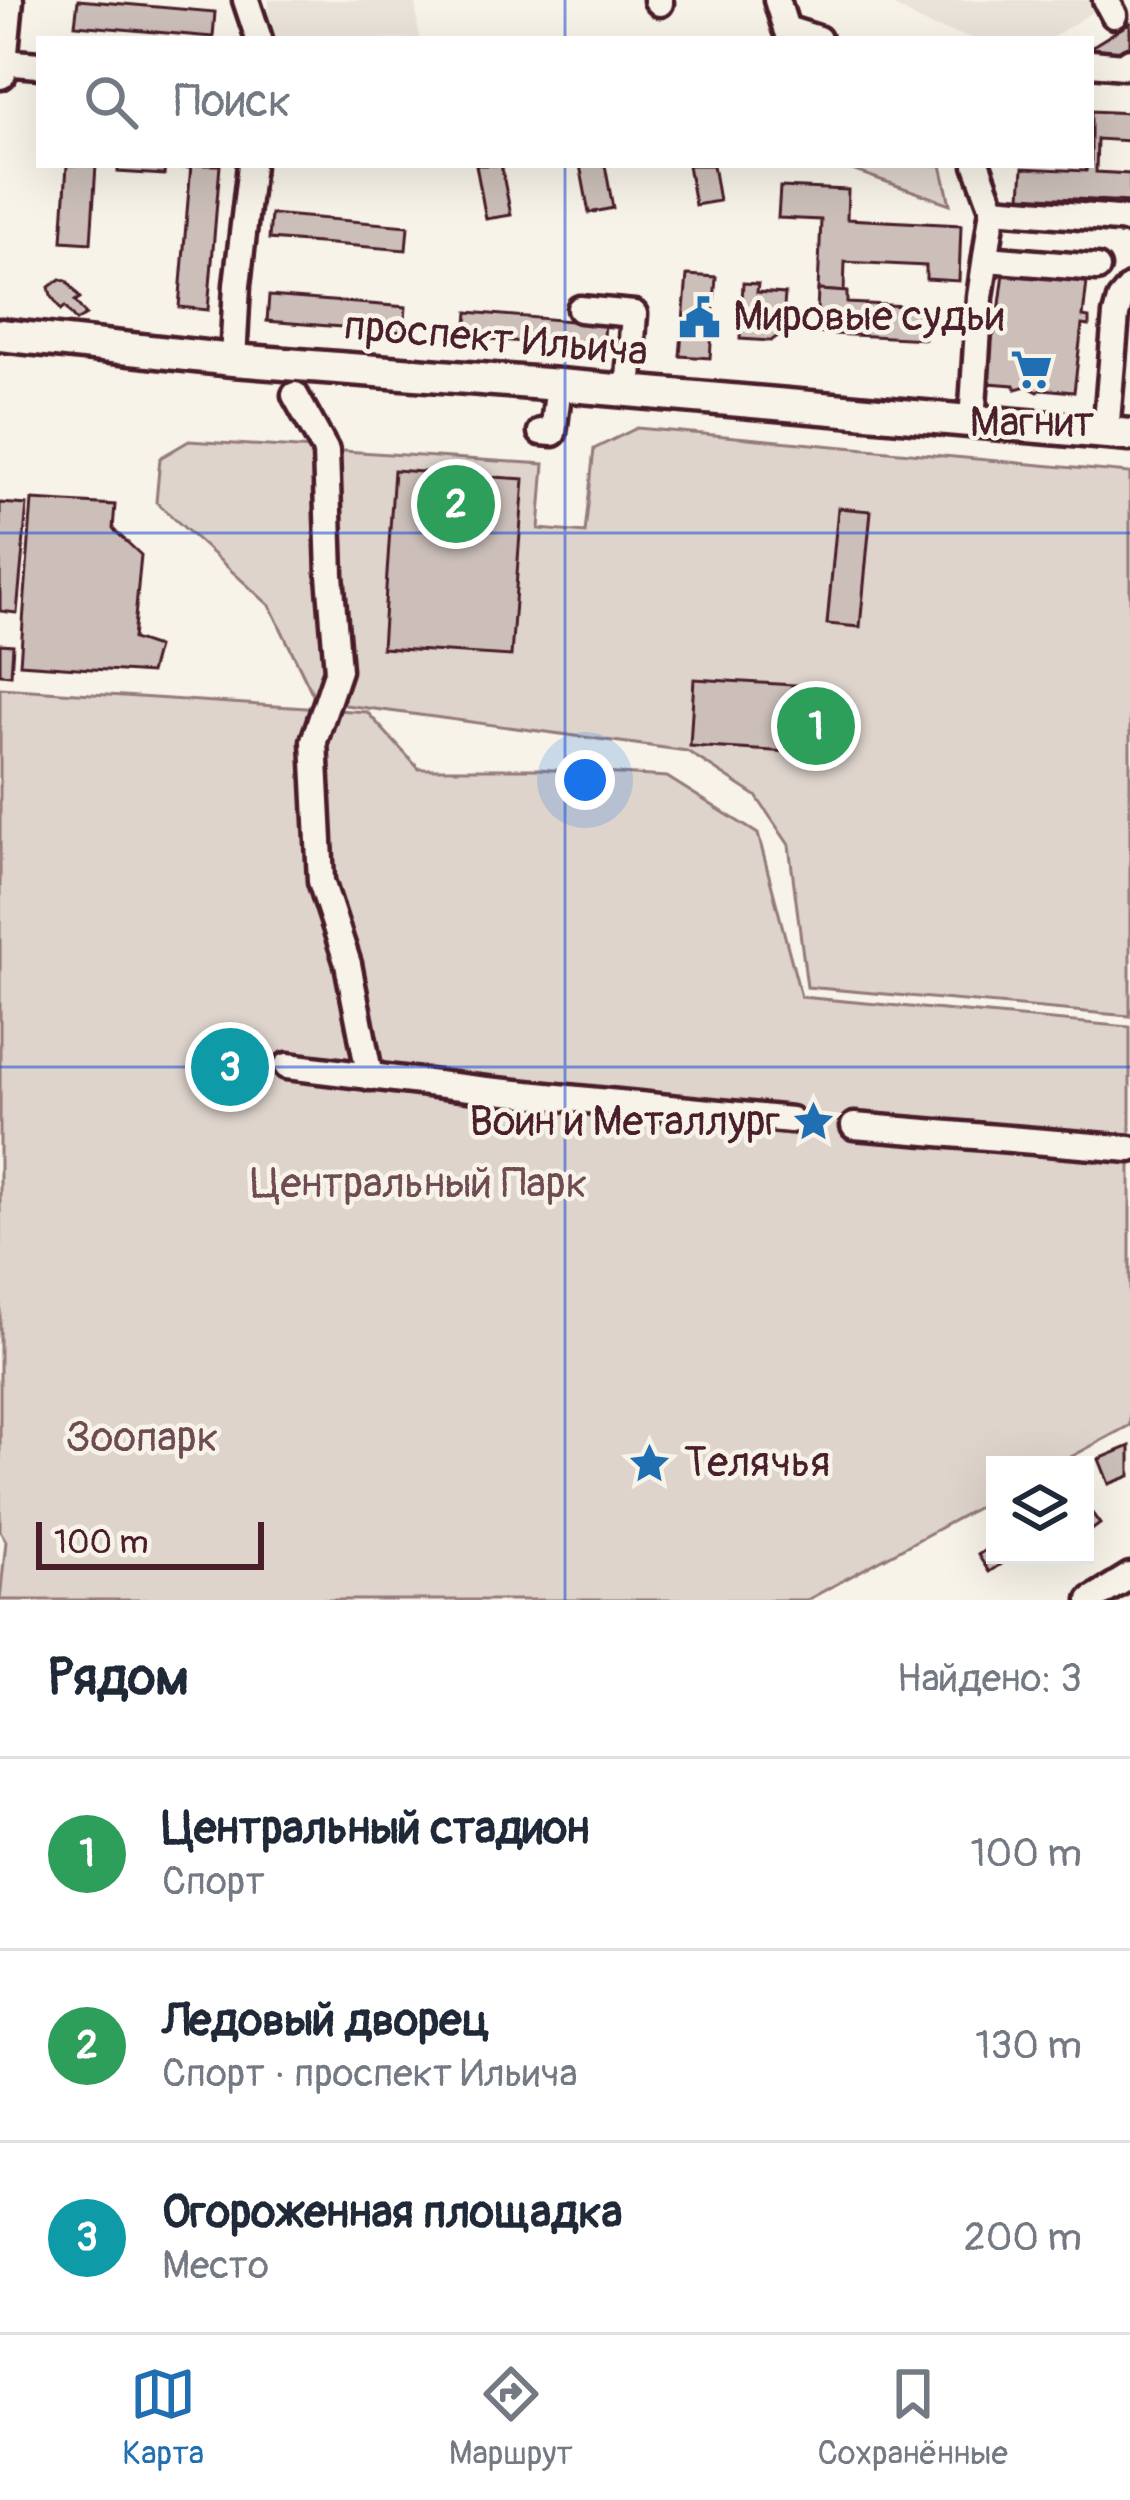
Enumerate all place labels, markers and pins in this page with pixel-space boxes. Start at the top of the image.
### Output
place label: Мировые судьи [733,291,1004,343]
public building icon: Мировые судьи [676,294,722,340]
supermarket icon: Магнит [1009,346,1055,392]
place label: Магнит [970,397,1094,449]
pin: 2 [417,459,495,549]
pin: 1 [777,681,855,771]
pin: 3 [191,1022,269,1112]
place label: Воин и Металлург [469,1096,780,1148]
place icon: Воин и Металлург [791,1099,837,1145]
place label: Телячья [684,1437,830,1489]
place icon: Телячья [627,1440,673,1486]

